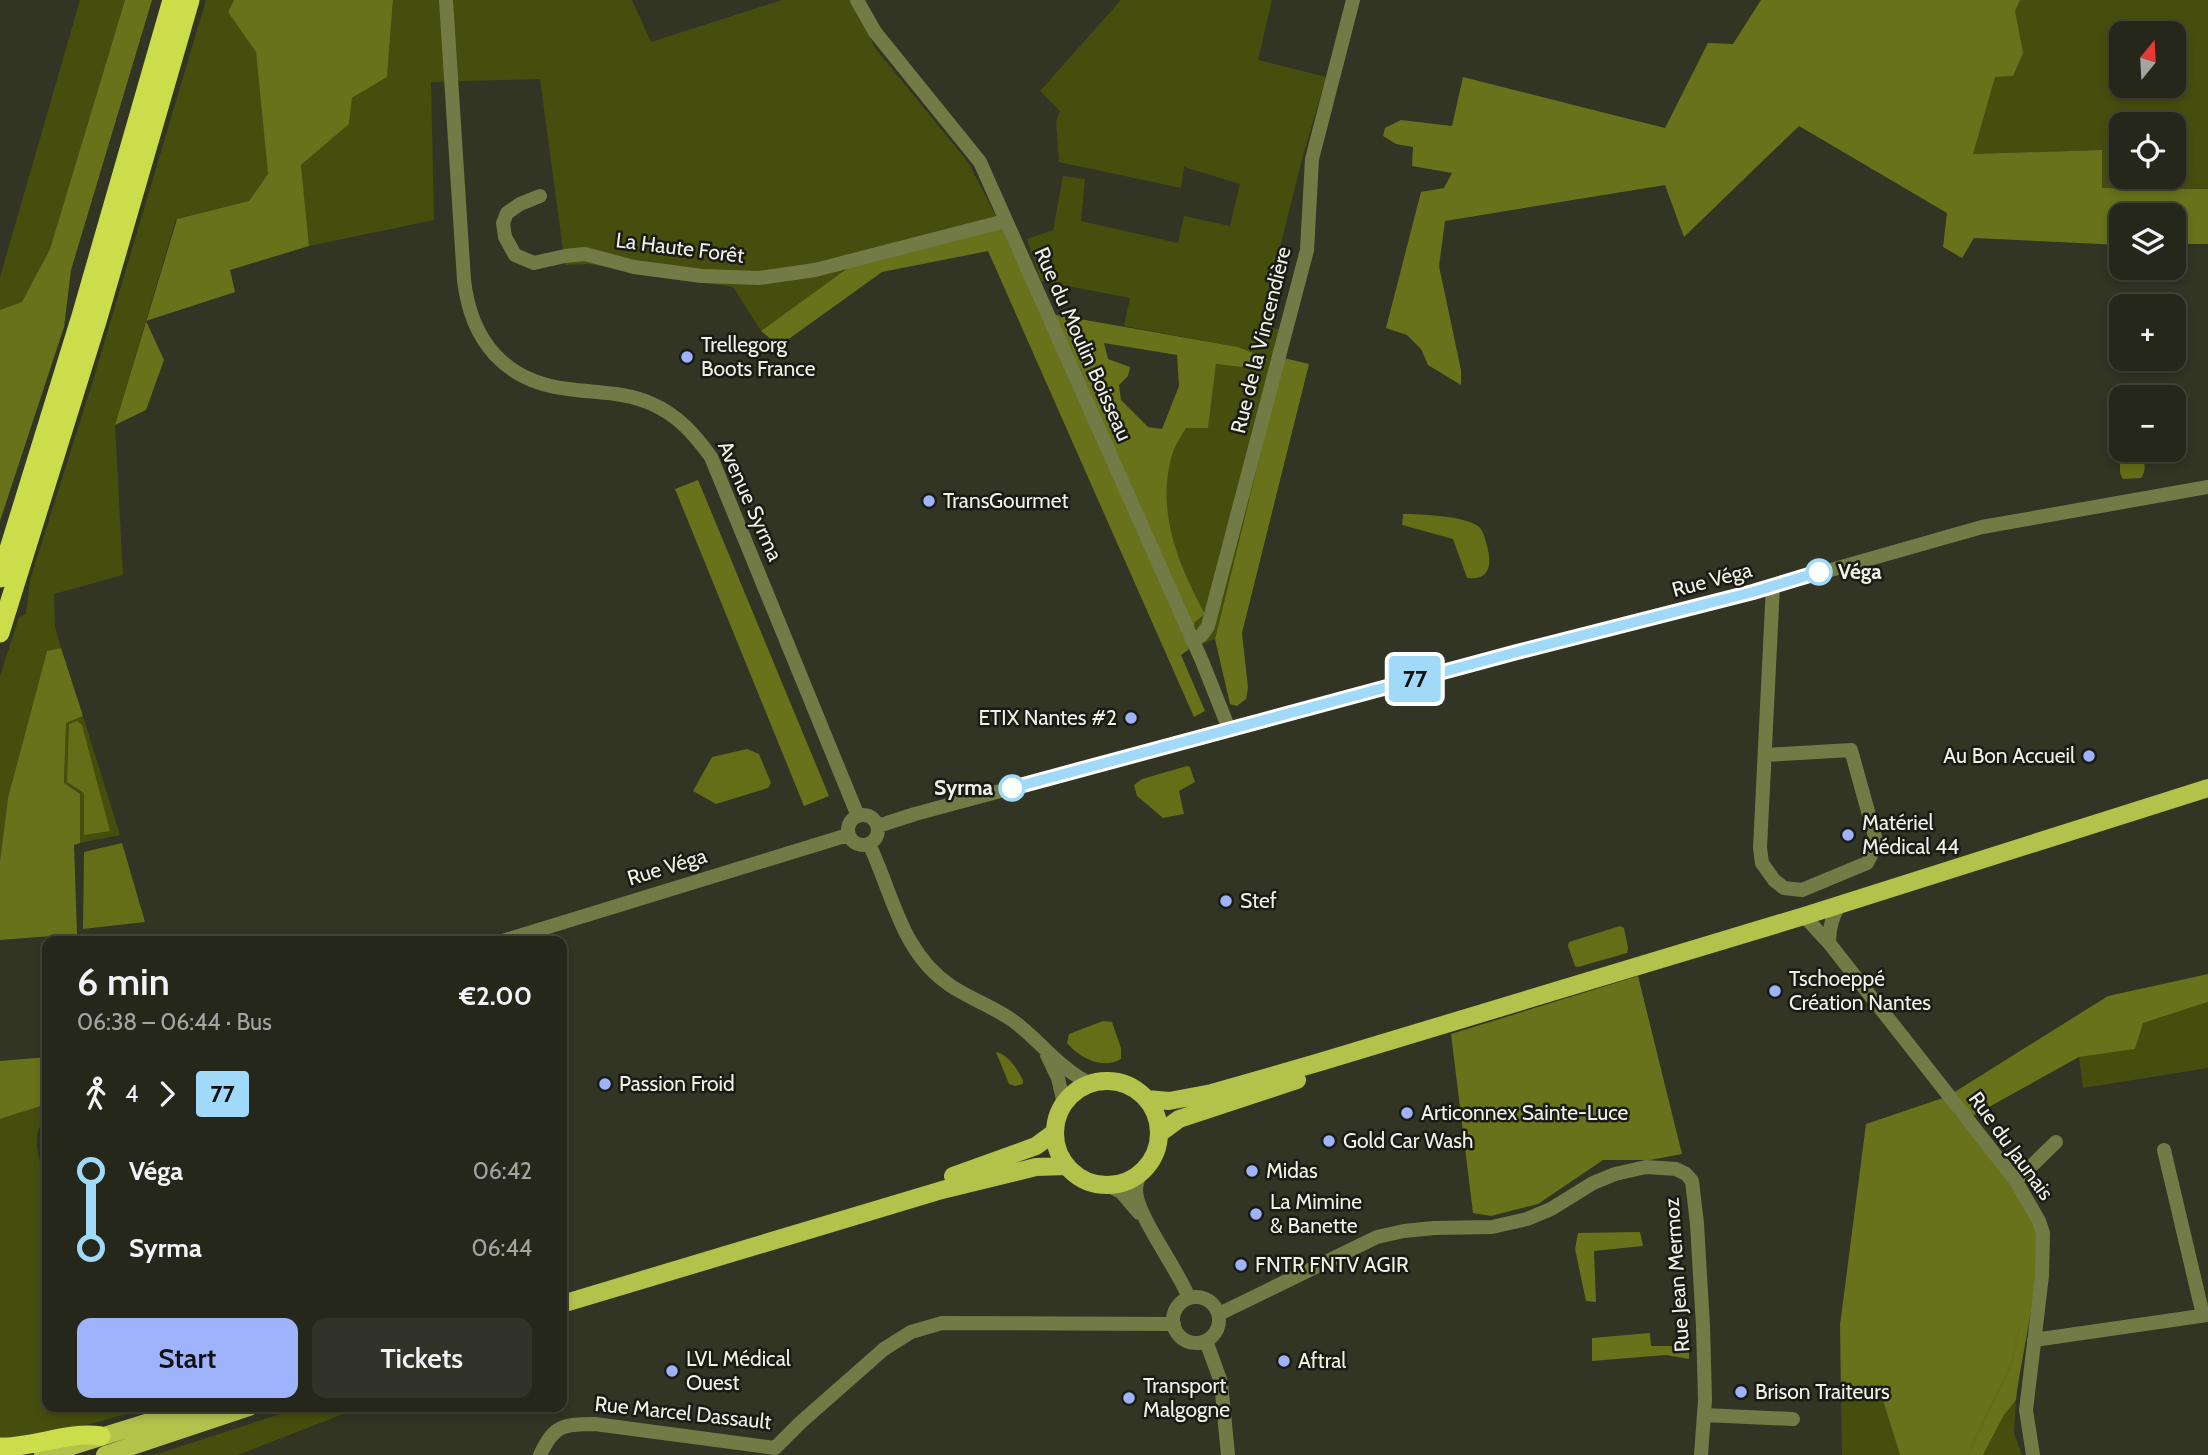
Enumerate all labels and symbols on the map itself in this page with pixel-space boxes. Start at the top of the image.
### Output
north arrow [2109,21,2186,98]
street label: La Haute Forêt [614,227,746,268]
street label: Rue du Moulin Boisseau [1029,243,1137,444]
street label: Rue de la Vincendière [1225,244,1296,436]
place label: Trellegorg Boots France [701,332,816,381]
marker: Trellegorg Boots France [679,349,695,365]
street label: Avenue Syrma [713,437,788,565]
place label: TransGourmet [943,488,1069,513]
marker: TransGourmet [921,493,937,509]
street label: Rue Véga [1669,557,1755,602]
marker: Véga [1806,559,1832,585]
place label: Véga [1838,559,1882,584]
line badge: 77 [1384,656,1446,702]
place label: ETIX Nantes #2 [978,705,1117,730]
marker: ETIX Nantes #2 [1123,710,1139,726]
place label: Au Bon Accueil [1943,743,2075,768]
marker: Au Bon Accueil [2081,748,2097,764]
place label: Syrma [934,775,994,800]
marker: Syrma [999,775,1025,801]
place label: Matériel Médical 44 [1862,810,1959,859]
marker: Matériel Médical 44 [1840,827,1856,843]
street label: Rue Véga [624,843,710,890]
place label: Stef [1240,888,1277,913]
marker: Stef [1218,893,1234,909]
place label: Tschoeppé Création Nantes [1789,966,1931,1015]
marker: Tschoeppé Création Nantes [1767,983,1783,999]
place label: Passion Froid [619,1071,735,1096]
marker: Passion Froid [597,1076,613,1092]
street label: Rue du Jaunais [1964,1087,2059,1205]
place label: Articonnex Sainte-Luce [1421,1100,1629,1125]
marker: Articonnex Sainte-Luce [1399,1105,1415,1121]
place label: Gold Car Wash [1343,1128,1473,1153]
marker: Gold Car Wash [1321,1133,1337,1149]
place label: Midas [1266,1158,1318,1183]
marker: Midas [1244,1163,1260,1179]
place label: La Mimine & Banette [1270,1189,1362,1238]
street label: Rue Jean Mermoz [1659,1197,1694,1353]
marker: La Mimine & Banette [1248,1206,1264,1222]
place label: FNTR FNTV AGIR [1255,1252,1409,1277]
marker: FNTR FNTV AGIR [1233,1257,1249,1273]
place label: LVL Médical Ouest [686,1346,791,1395]
place label: Aftral [1298,1348,1346,1373]
marker: Aftral [1276,1353,1292,1369]
marker: LVL Médical Ouest [664,1363,680,1379]
place label: Transport Malgogne [1143,1373,1230,1422]
place label: Brison Traiteurs [1755,1379,1890,1404]
marker: Brison Traiteurs [1733,1384,1749,1400]
marker: Transport Malgogne [1121,1390,1137,1406]
street label: Rue Marcel Dassault [593,1391,773,1434]

